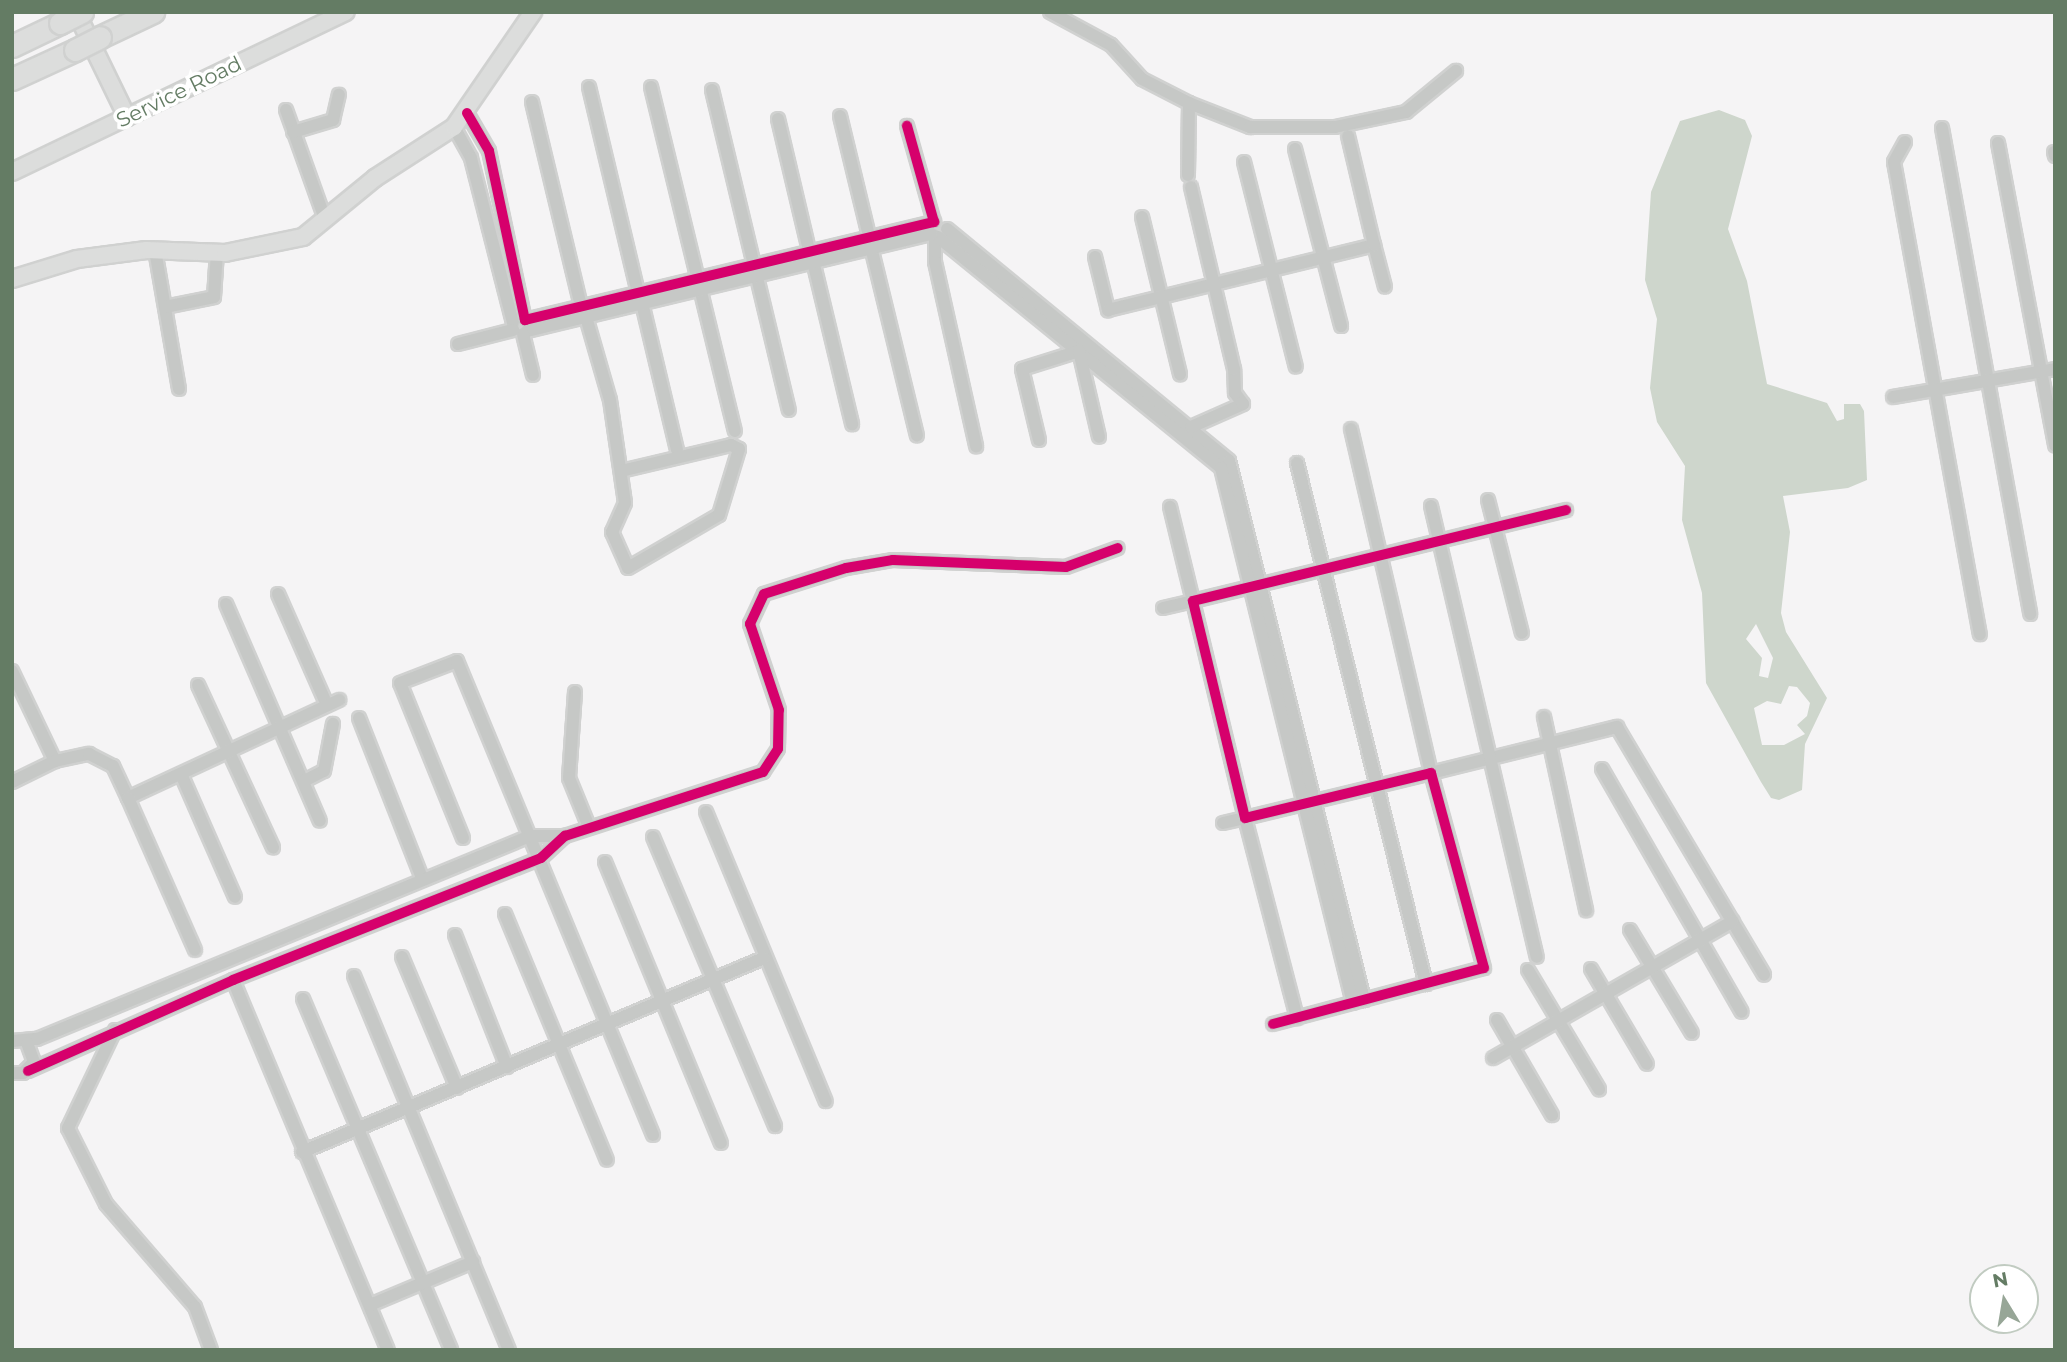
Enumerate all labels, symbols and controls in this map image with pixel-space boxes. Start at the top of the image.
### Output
street label: Service Road [112,51,246,133]
north arrow [1969,1264,2039,1334]
text: N [1991,1267,2010,1293]

